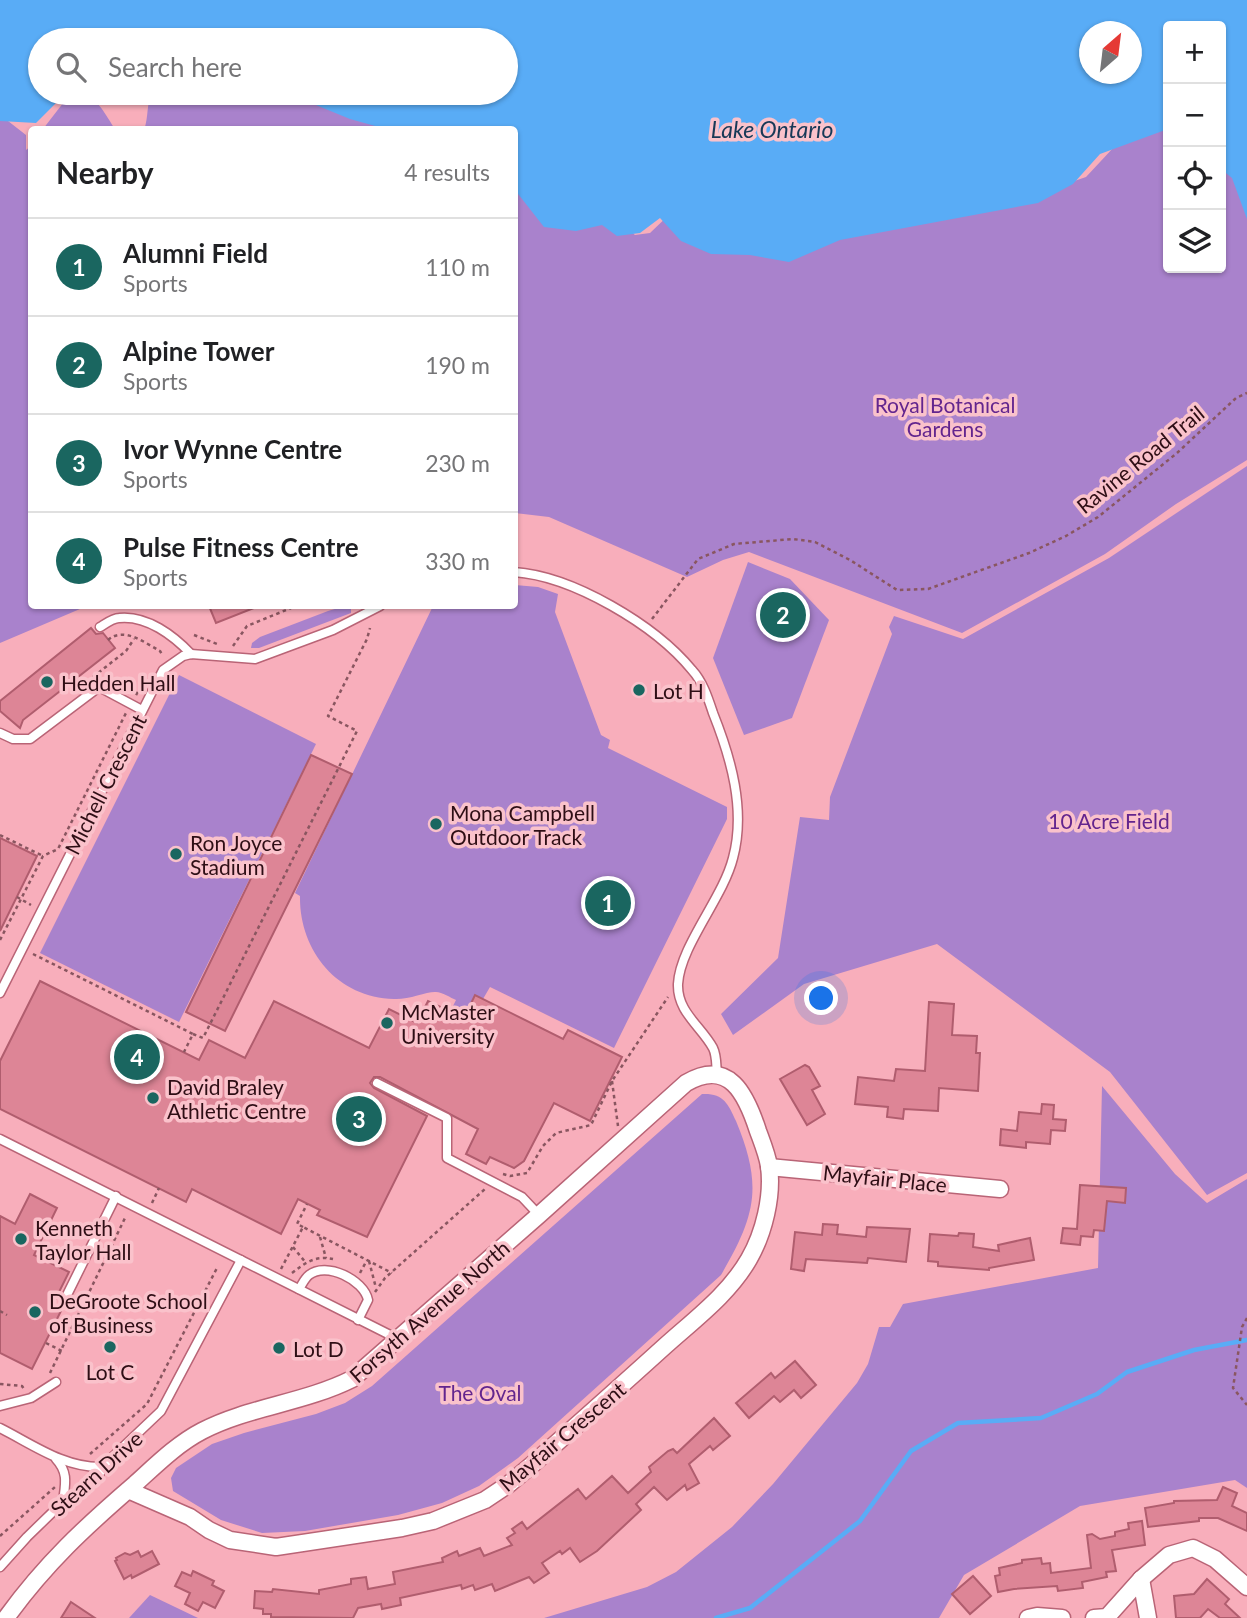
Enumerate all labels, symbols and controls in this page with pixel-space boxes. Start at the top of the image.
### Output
north arrow [1079,21,1142,84]
map controls [1163,21,1226,273]
button: + [1163,21,1226,84]
search box [28,28,518,105]
icon: search [52,48,90,86]
text: Search here [108,51,242,83]
button: − [1163,84,1226,147]
water label: Lake Ontario [711,115,833,143]
button: locate [1163,147,1226,210]
text: Nearby [56,154,154,190]
text: 4 results [404,158,490,186]
button: layers [1163,210,1226,273]
text: Alumni Field [123,237,268,269]
text: 1 [72,253,86,281]
text: 110 m [425,253,490,281]
text: Sports [123,269,188,297]
text: Alpine Tower [123,335,274,367]
text: 2 [72,351,86,379]
text: 190 m [425,351,490,379]
text: Sports [123,367,188,395]
park label: Royal Botanical Gardens [875,392,1015,441]
street label: Ravine Road Trail [1071,400,1209,518]
text: Ivor Wynne Centre [123,433,342,465]
text: 3 [72,449,86,477]
text: 230 m [425,449,490,477]
text: Sports [123,465,188,493]
text: Pulse Fitness Centre [123,531,359,563]
text: 4 [72,547,86,575]
text: 330 m [425,547,490,575]
text: Sports [123,563,188,591]
pin: 2 [760,589,806,641]
place label: Hedden Hall [61,670,176,695]
marker: Hedden Hall [39,674,55,690]
place label: Lot H [653,678,704,703]
marker: Lot H [631,682,647,698]
street label: Michell Crescent [59,709,151,858]
place label: Mona Campbell Outdoor Track [450,800,595,849]
park label: 10 Acre Field [1048,808,1170,833]
marker: Mona Campbell Outdoor Track [428,816,444,832]
place label: Ron Joyce Stadium [190,830,282,879]
marker: Ron Joyce Stadium [168,846,184,862]
pin: 1 [585,877,631,929]
your location [804,981,838,1015]
place label: McMaster University [401,999,495,1048]
marker: McMaster University [379,1015,395,1031]
pin: 4 [114,1031,160,1083]
place label: David Braley Athletic Centre [167,1074,306,1123]
marker: David Braley Athletic Centre [145,1090,161,1106]
pin: 3 [336,1093,382,1145]
street label: Mayfair Place [822,1159,948,1197]
place label: Kenneth Taylor Hall [35,1215,132,1264]
marker: Kenneth Taylor Hall [13,1231,29,1247]
street label: Forsyth Avenue North [344,1235,514,1387]
place label: DeGroote School of Business [49,1288,208,1337]
marker: DeGroote School of Business [27,1304,43,1320]
place label: Lot D [293,1336,344,1361]
marker: Lot C [102,1339,118,1355]
marker: Lot D [271,1340,287,1356]
place label: Lot C [86,1359,134,1384]
street label: Mayfair Crescent [494,1376,631,1496]
park label: The Oval [438,1380,522,1405]
street label: Stearn Drive [45,1425,147,1521]

